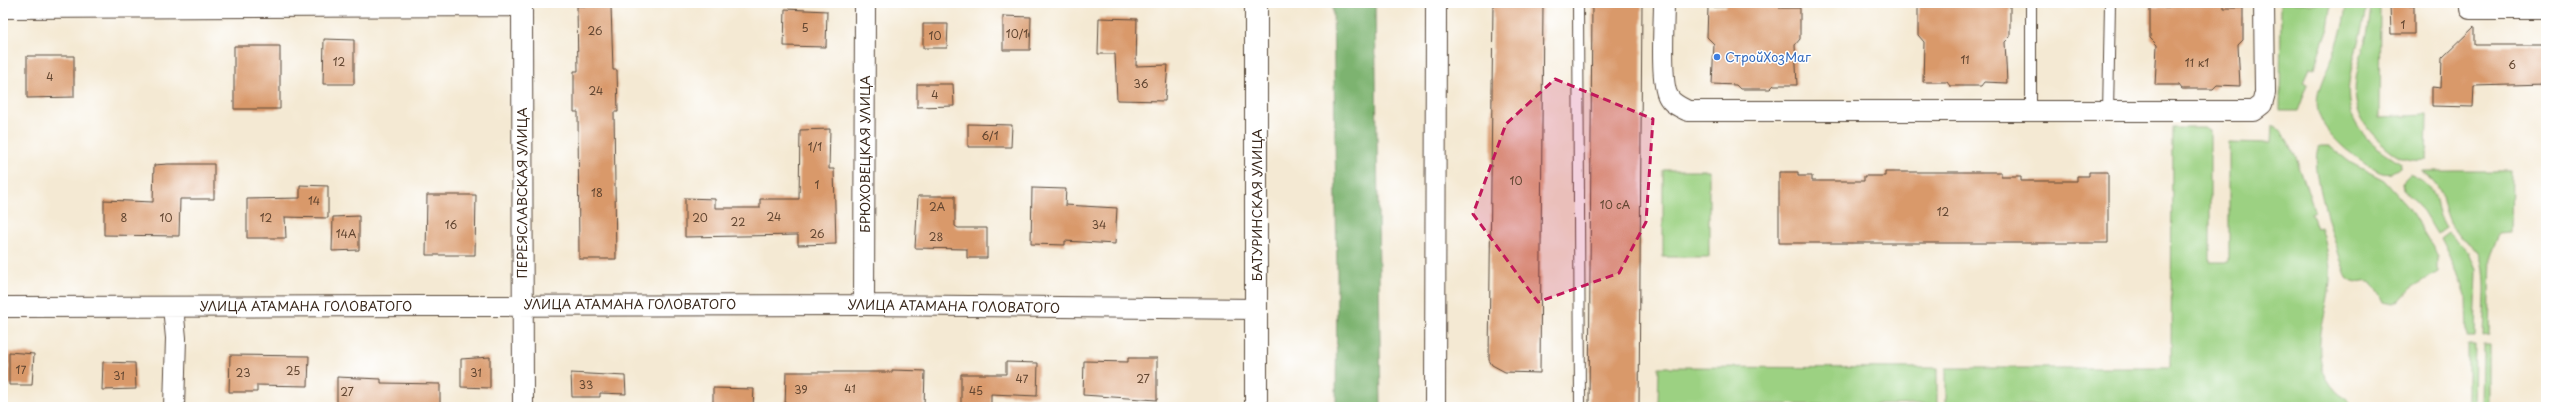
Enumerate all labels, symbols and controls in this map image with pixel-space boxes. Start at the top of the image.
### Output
house number: 1 [2401,16,2406,33]
house number: 5 [801,19,809,36]
house number: 26 [587,22,603,39]
house number: 10/1 [1006,25,1028,42]
house number: 10 [929,27,941,44]
place label: СтройХозМаг [1725,47,1811,66]
house number: 11 [1960,51,1970,68]
marker: СтройХозМаг [1712,52,1722,62]
house number: 12 [333,53,346,70]
house number: 11 к1 [2185,54,2209,71]
house number: 6 [2508,56,2516,73]
house number: 4 [46,68,54,85]
street label: БРЮХОВЕЦКАЯ УЛИЦА [855,75,874,233]
house number: 36 [1134,75,1149,92]
house number: 24 [589,82,603,99]
house number: 4 [931,86,939,103]
street label: ПЕРЕЯСЛАВСКАЯ УЛИЦА [512,107,531,279]
house number: 6/1 [981,127,999,144]
street label: БАТУРИНСКАЯ УЛИЦА [1247,129,1266,281]
house number: 1/1 [808,138,822,155]
house number: 10 [1510,172,1522,189]
house number: 1 [815,176,820,193]
house number: 18 [591,184,603,201]
house number: 14 [308,192,320,209]
house number: 10 сА [1600,196,1631,213]
house number: 2А [929,198,946,215]
house number: 12 [1937,203,1950,220]
house number: 24 [767,208,781,225]
house number: 8 [121,209,128,226]
house number: 10 [160,209,172,226]
house number: 12 [260,209,273,226]
house number: 20 [692,209,708,226]
house number: 22 [731,213,745,230]
house number: 16 [445,216,458,233]
house number: 34 [1092,216,1106,233]
house number: 14А [336,225,357,242]
house number: 26 [809,225,825,242]
house number: 28 [929,228,943,245]
street label: УЛИЦА АТАМАНА ГОЛОВАТОГО [524,294,736,313]
street label: УЛИЦА АТАМАНА ГОЛОВАТОГО [848,294,1060,317]
street label: УЛИЦА АТАМАНА ГОЛОВАТОГО [200,296,412,315]
house number: 17 [16,361,27,378]
house number: 25 [286,362,300,379]
house number: 23 [236,364,250,381]
house number: 31 [470,364,482,381]
house number: 31 [113,367,125,384]
house number: 47 [1016,370,1029,387]
house number: 27 [1136,370,1150,387]
house number: 33 [579,376,593,393]
house number: 41 [844,380,856,397]
house number: 39 [794,381,808,398]
house number: 45 [969,382,983,399]
house number: 27 [340,383,354,400]

